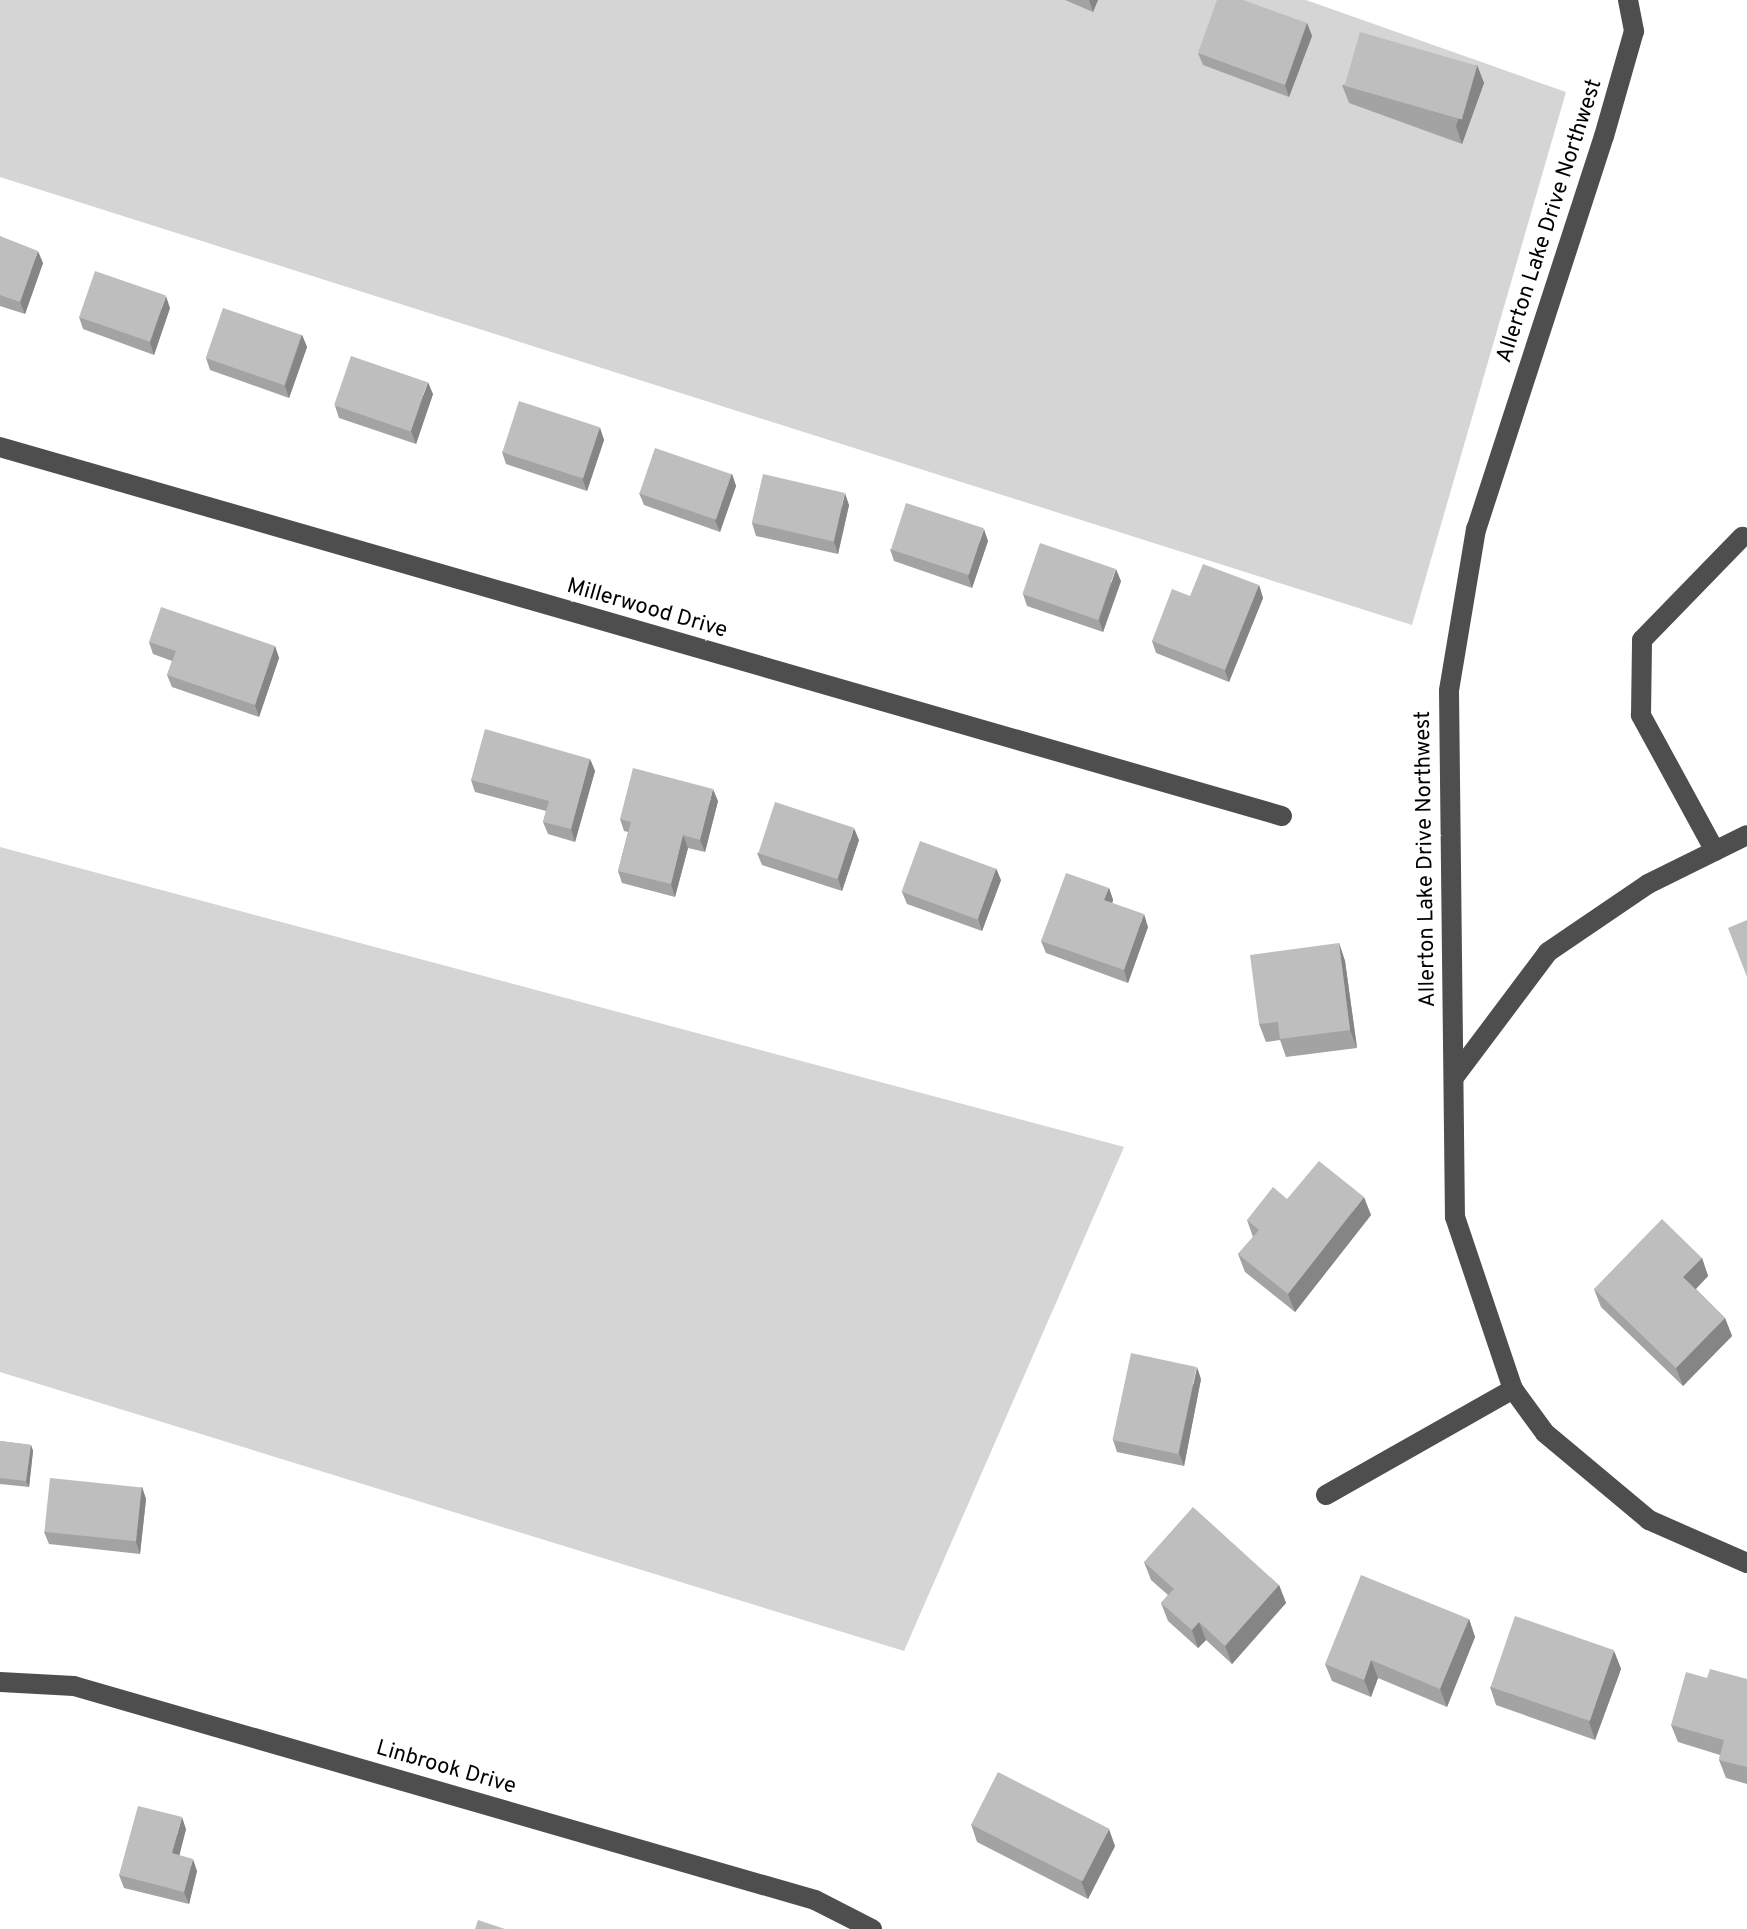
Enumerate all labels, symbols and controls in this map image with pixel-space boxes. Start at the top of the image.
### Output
street label: Allerton Lake Drive Northwest [1492,76,1608,366]
street label: Millerwood Drive [564,573,730,645]
street label: Allerton Lake Drive Northwest [1410,710,1442,1008]
street label: Linbrook Drive [373,1735,519,1801]

